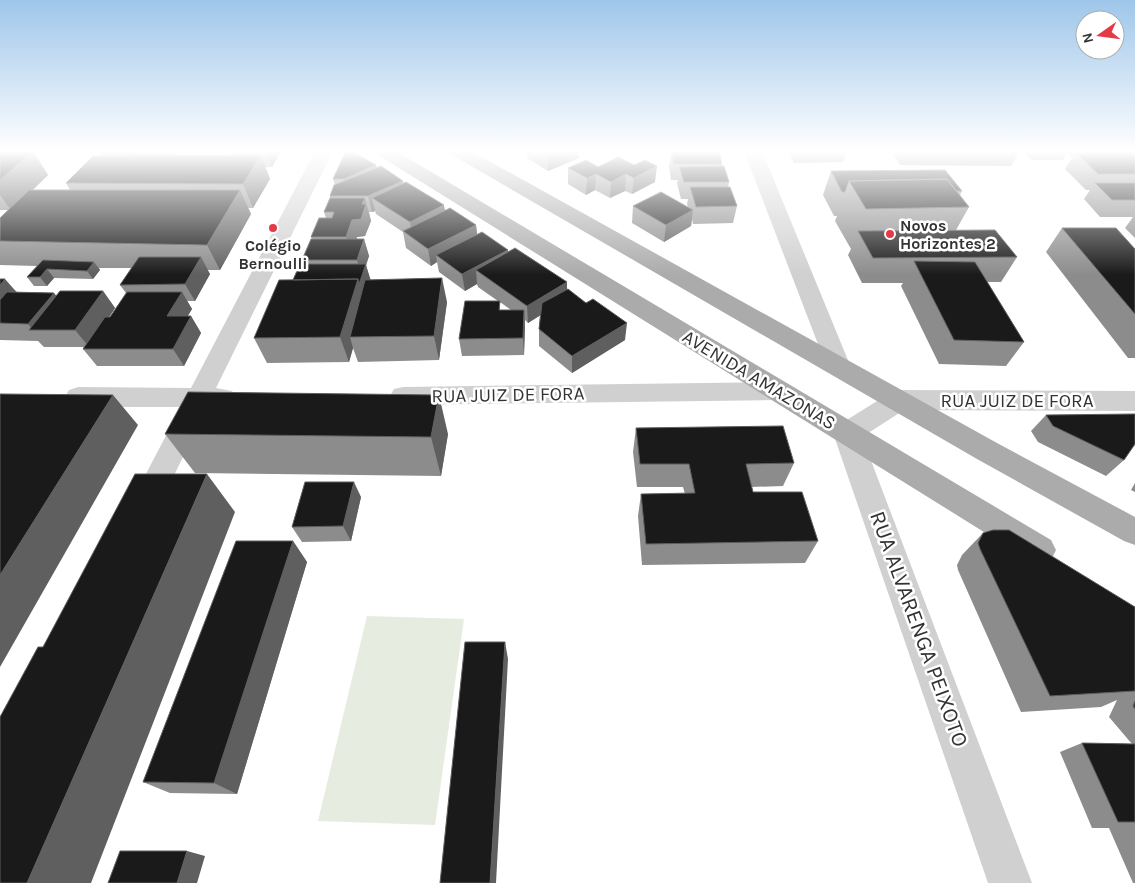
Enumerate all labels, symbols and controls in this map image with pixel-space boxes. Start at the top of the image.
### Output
north arrow [1075,10,1125,60]
text: N [1078,31,1097,45]
place label: Novos Horizontes 2 [900,216,996,253]
marker: Colégio Bernoulli [267,222,279,234]
marker: Novos Horizontes 2 [884,228,896,240]
place label: Colégio Bernoulli [238,236,308,273]
street label: AVENIDA AMAZONAS [678,326,840,434]
street label: RUA JUIZ DE FORA [431,383,585,407]
street label: RUA JUIZ DE FORA [940,390,1094,412]
street label: RUA ALVARENGA PEIXOTO [864,508,974,750]

